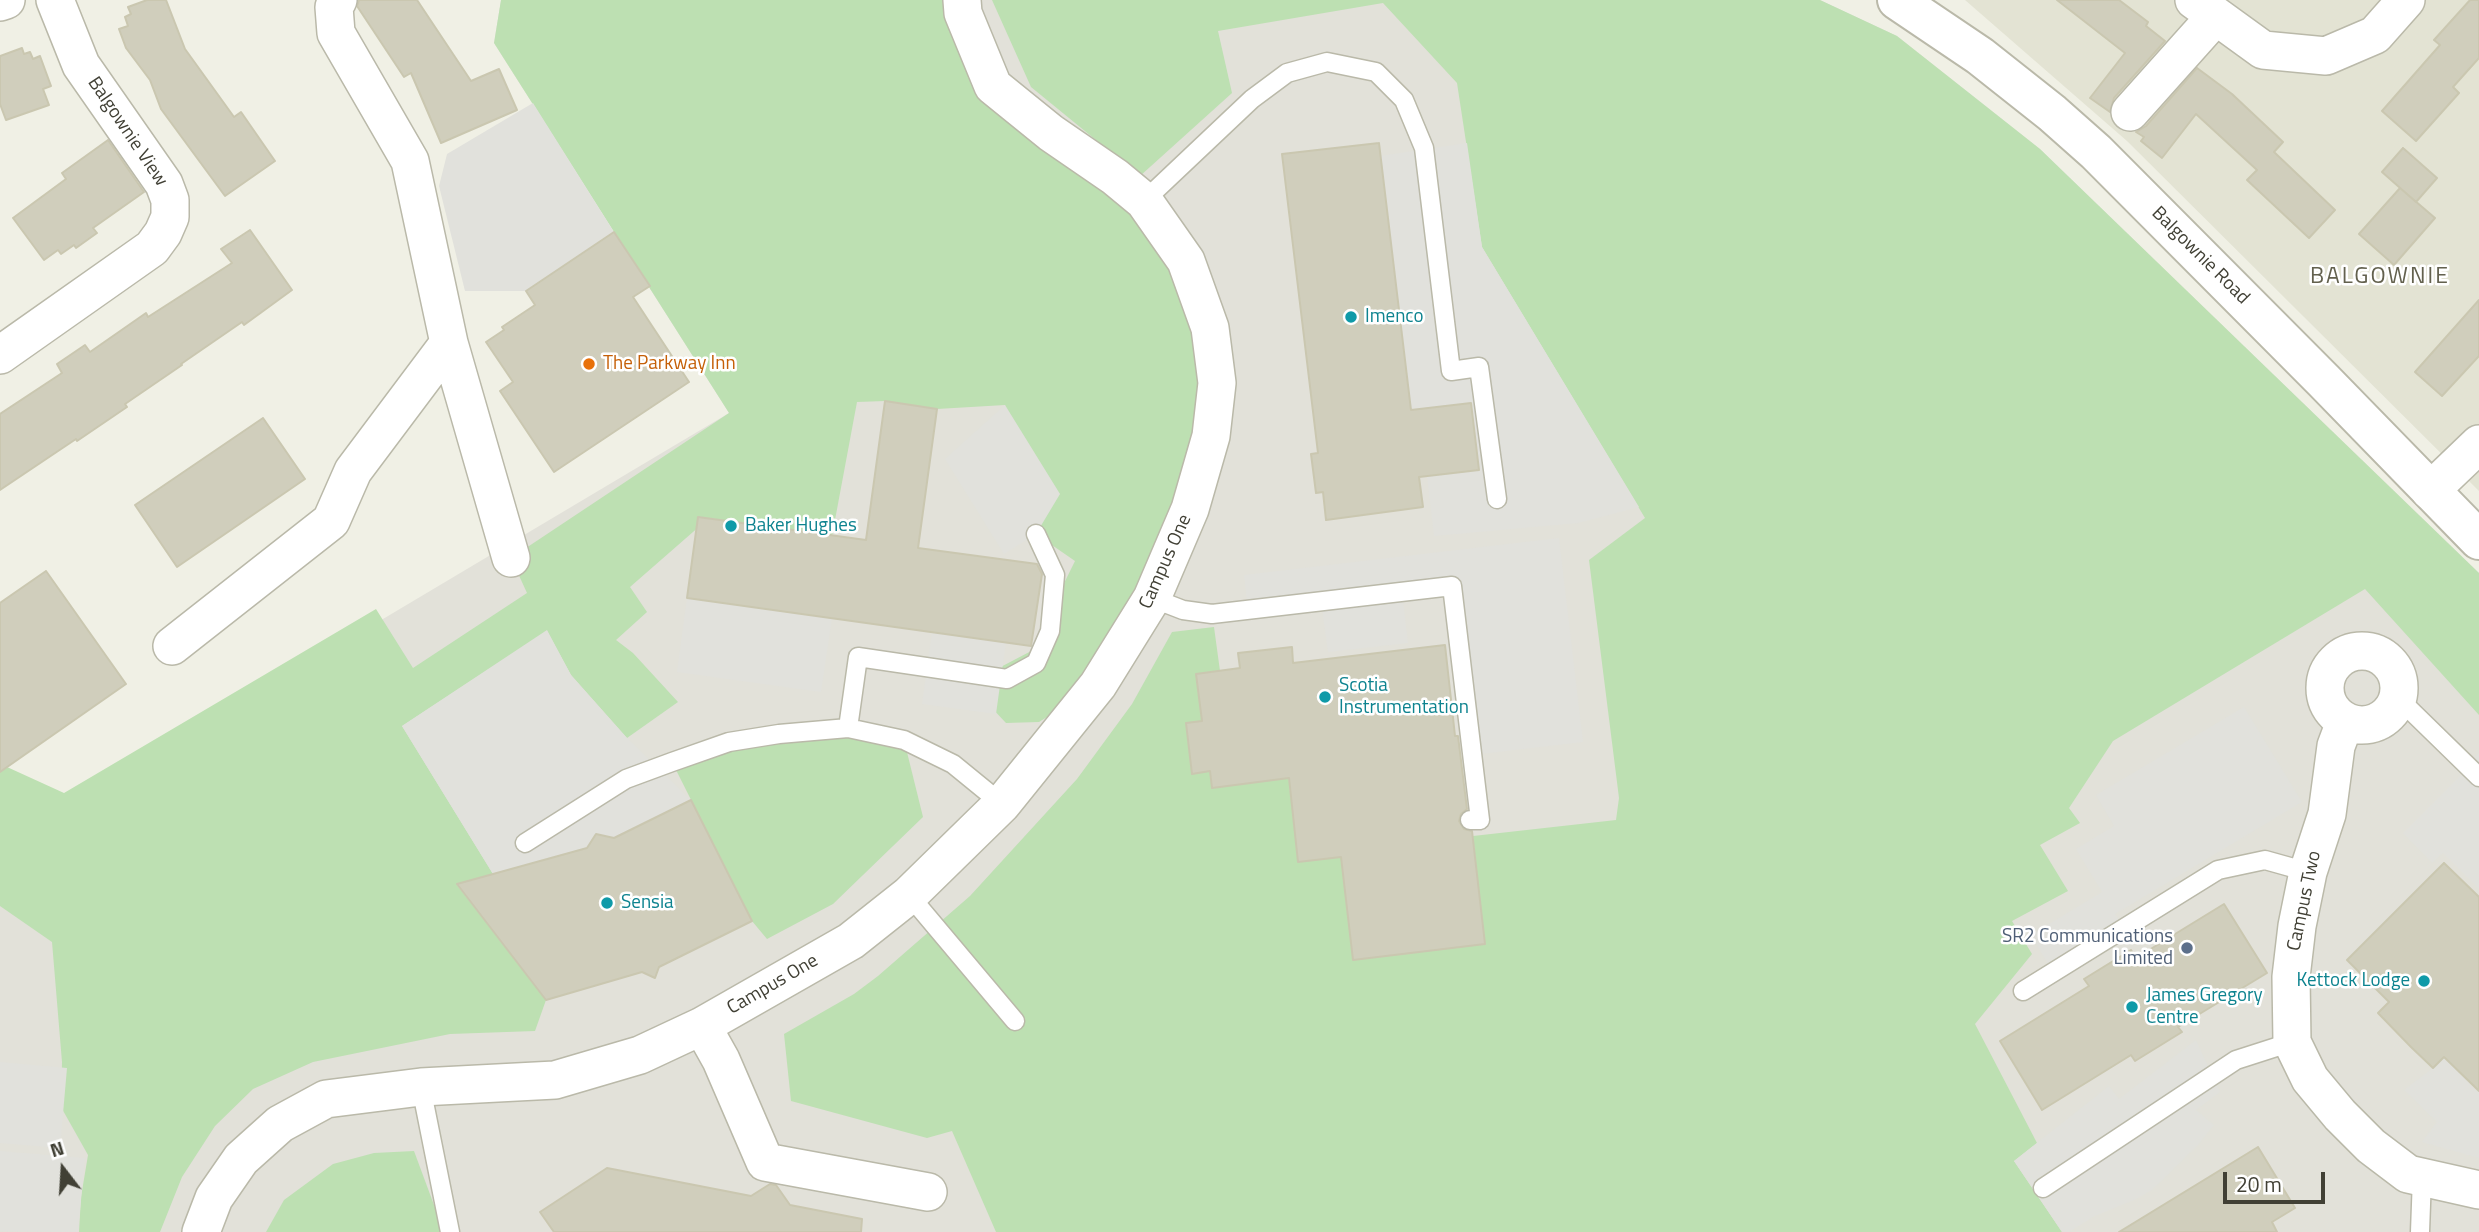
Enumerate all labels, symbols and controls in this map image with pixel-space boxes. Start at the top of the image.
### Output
street label: Balgownie View [82,73,172,191]
street label: Balgownie Road [2146,202,2254,310]
district label: BALGOWNIE [2311,263,2449,291]
place label: Imenco [1365,306,1424,328]
marker: Imenco [1343,309,1359,325]
place label: The Parkway Inn [603,353,736,375]
marker: The Parkway Inn [581,356,597,372]
street label: Campus One [1135,511,1197,613]
place label: Baker Hughes [745,515,857,537]
marker: Baker Hughes [723,518,739,534]
place label: Scotia Instrumentation [1339,675,1469,719]
marker: Scotia Instrumentation [1317,689,1333,705]
street label: Campus Two [2283,849,2327,953]
place label: Sensia [621,892,674,914]
marker: Sensia [599,895,615,911]
place label: SR2 Communications Limited [2002,926,2173,970]
marker: SR2 Communications Limited [2179,940,2195,956]
street label: Campus One [723,950,823,1020]
place label: Kettock Lodge [2297,970,2410,992]
marker: Kettock Lodge [2416,973,2432,989]
place label: James Gregory Centre [2146,985,2263,1029]
marker: James Gregory Centre [2124,999,2140,1015]
text: N [46,1133,67,1164]
north arrow [28,1134,98,1204]
scale bar [2227,1158,2328,1202]
text: 20 m [2236,1168,2282,1200]

